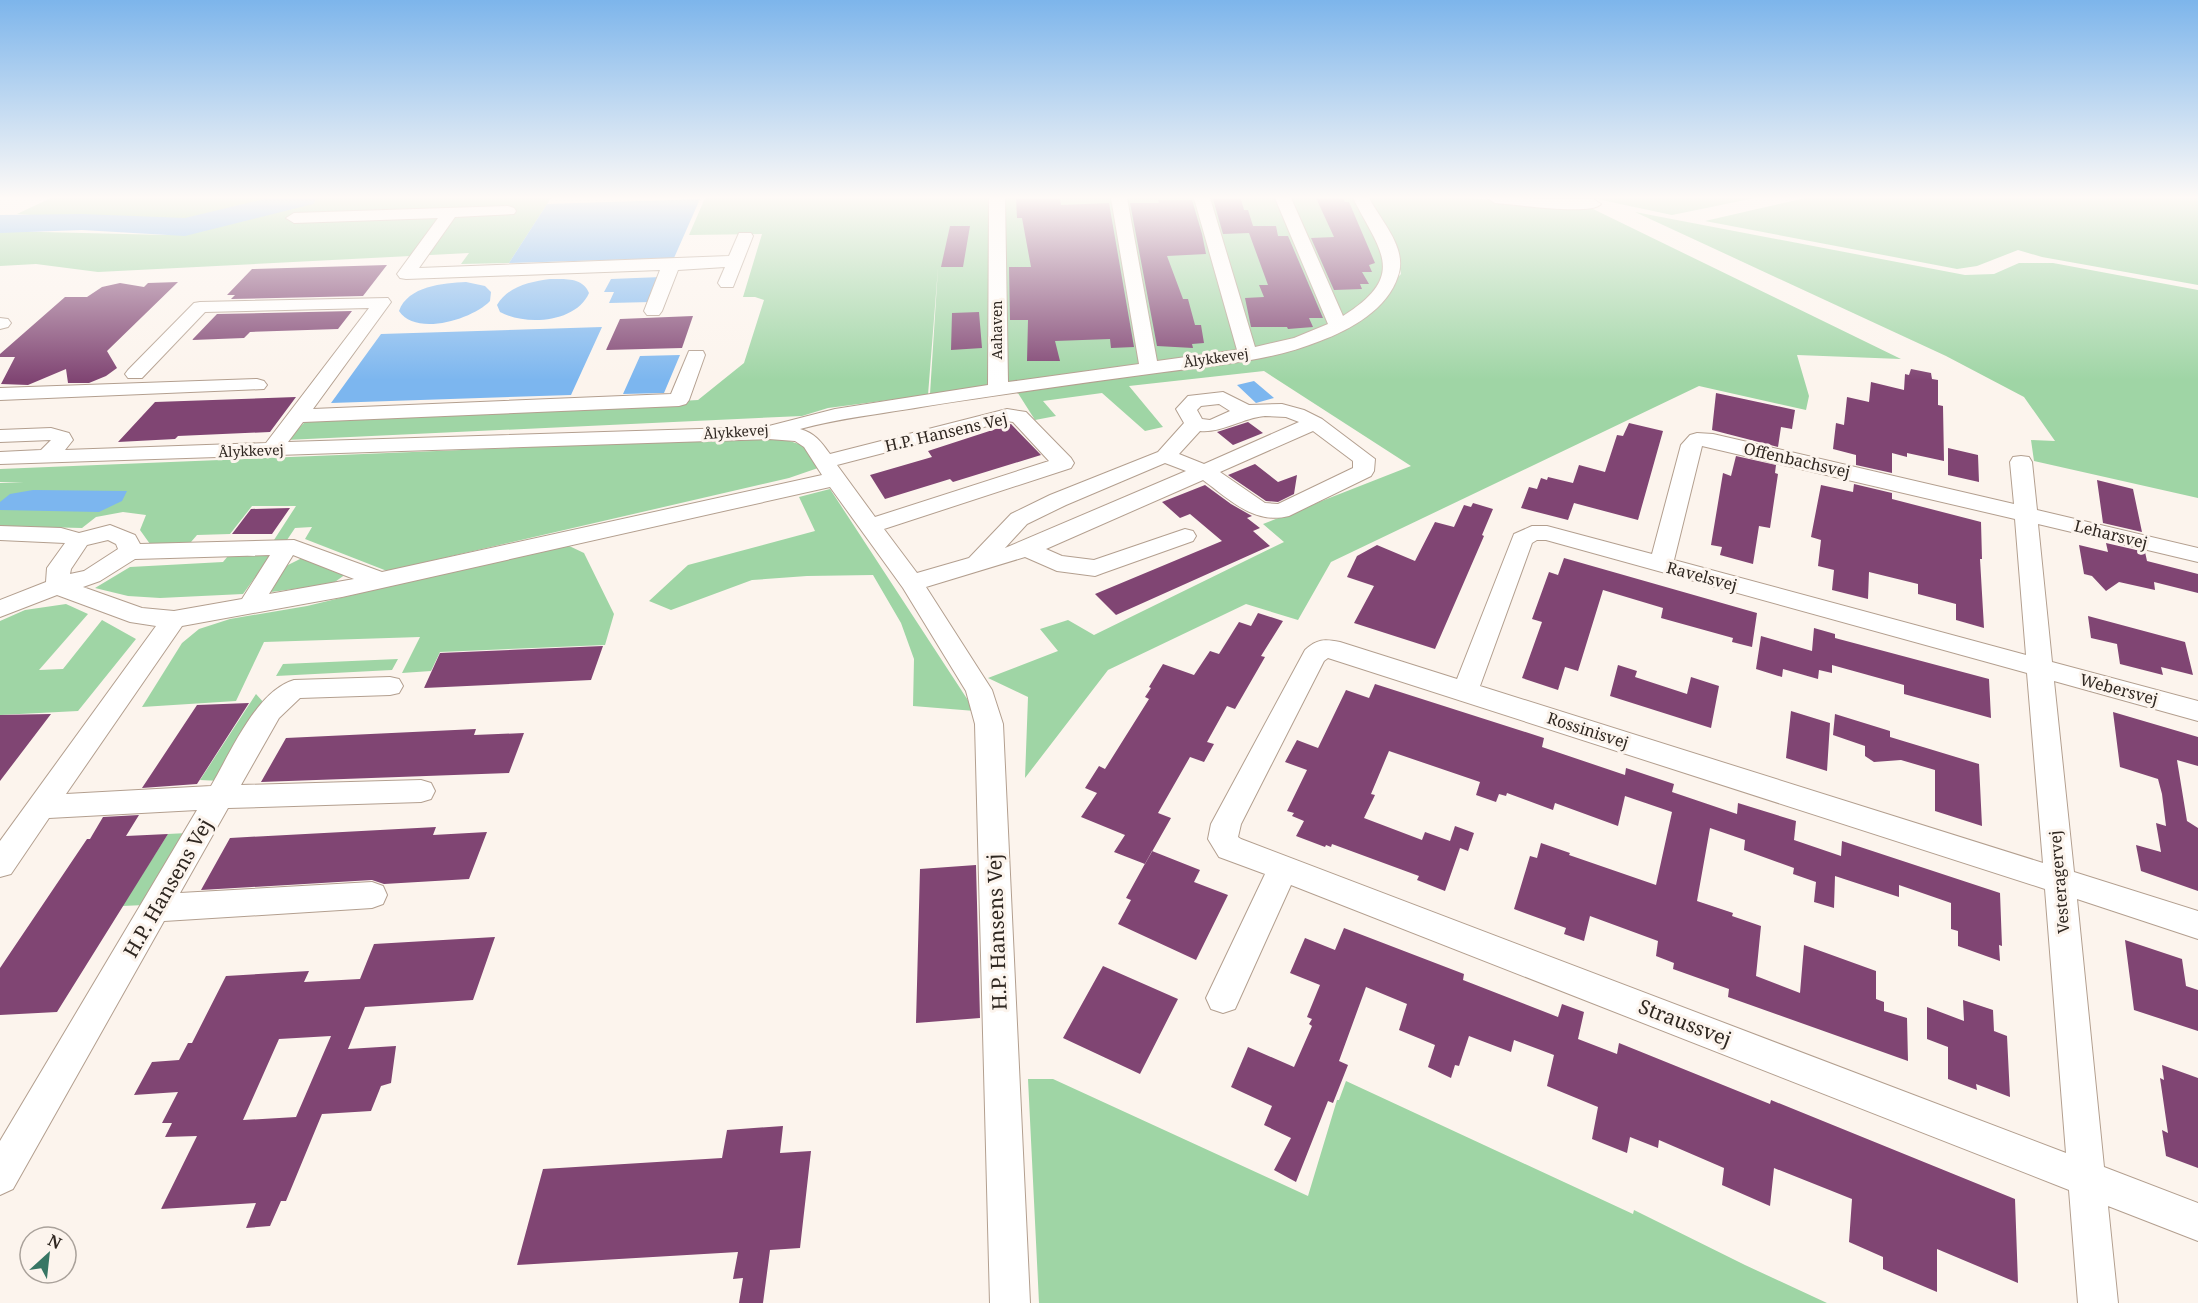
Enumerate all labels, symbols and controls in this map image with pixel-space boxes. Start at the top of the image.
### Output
street label: Aahaven [987,300,1006,360]
street label: Ålykkevej [1182,344,1250,371]
street label: H.P. Hansens Vej [882,407,1010,457]
street label: Ålykkevej [703,420,769,443]
street label: Offenbachsvej [1742,437,1852,483]
street label: Ålykkevej [218,440,284,461]
street label: Leharsvej [2072,514,2150,554]
street label: Ravelsvej [1664,556,1740,596]
street label: Webersvej [2077,668,2161,710]
street label: Rossinisvej [1544,706,1632,754]
street label: H.P. Hansens Vej [117,813,218,962]
street label: Vesteragervej [2044,830,2074,934]
street label: H.P. Hansens Vej [980,853,1013,1011]
street label: Straussvej [1635,993,1735,1053]
north arrow [18,1225,78,1285]
text: N [44,1229,66,1254]

